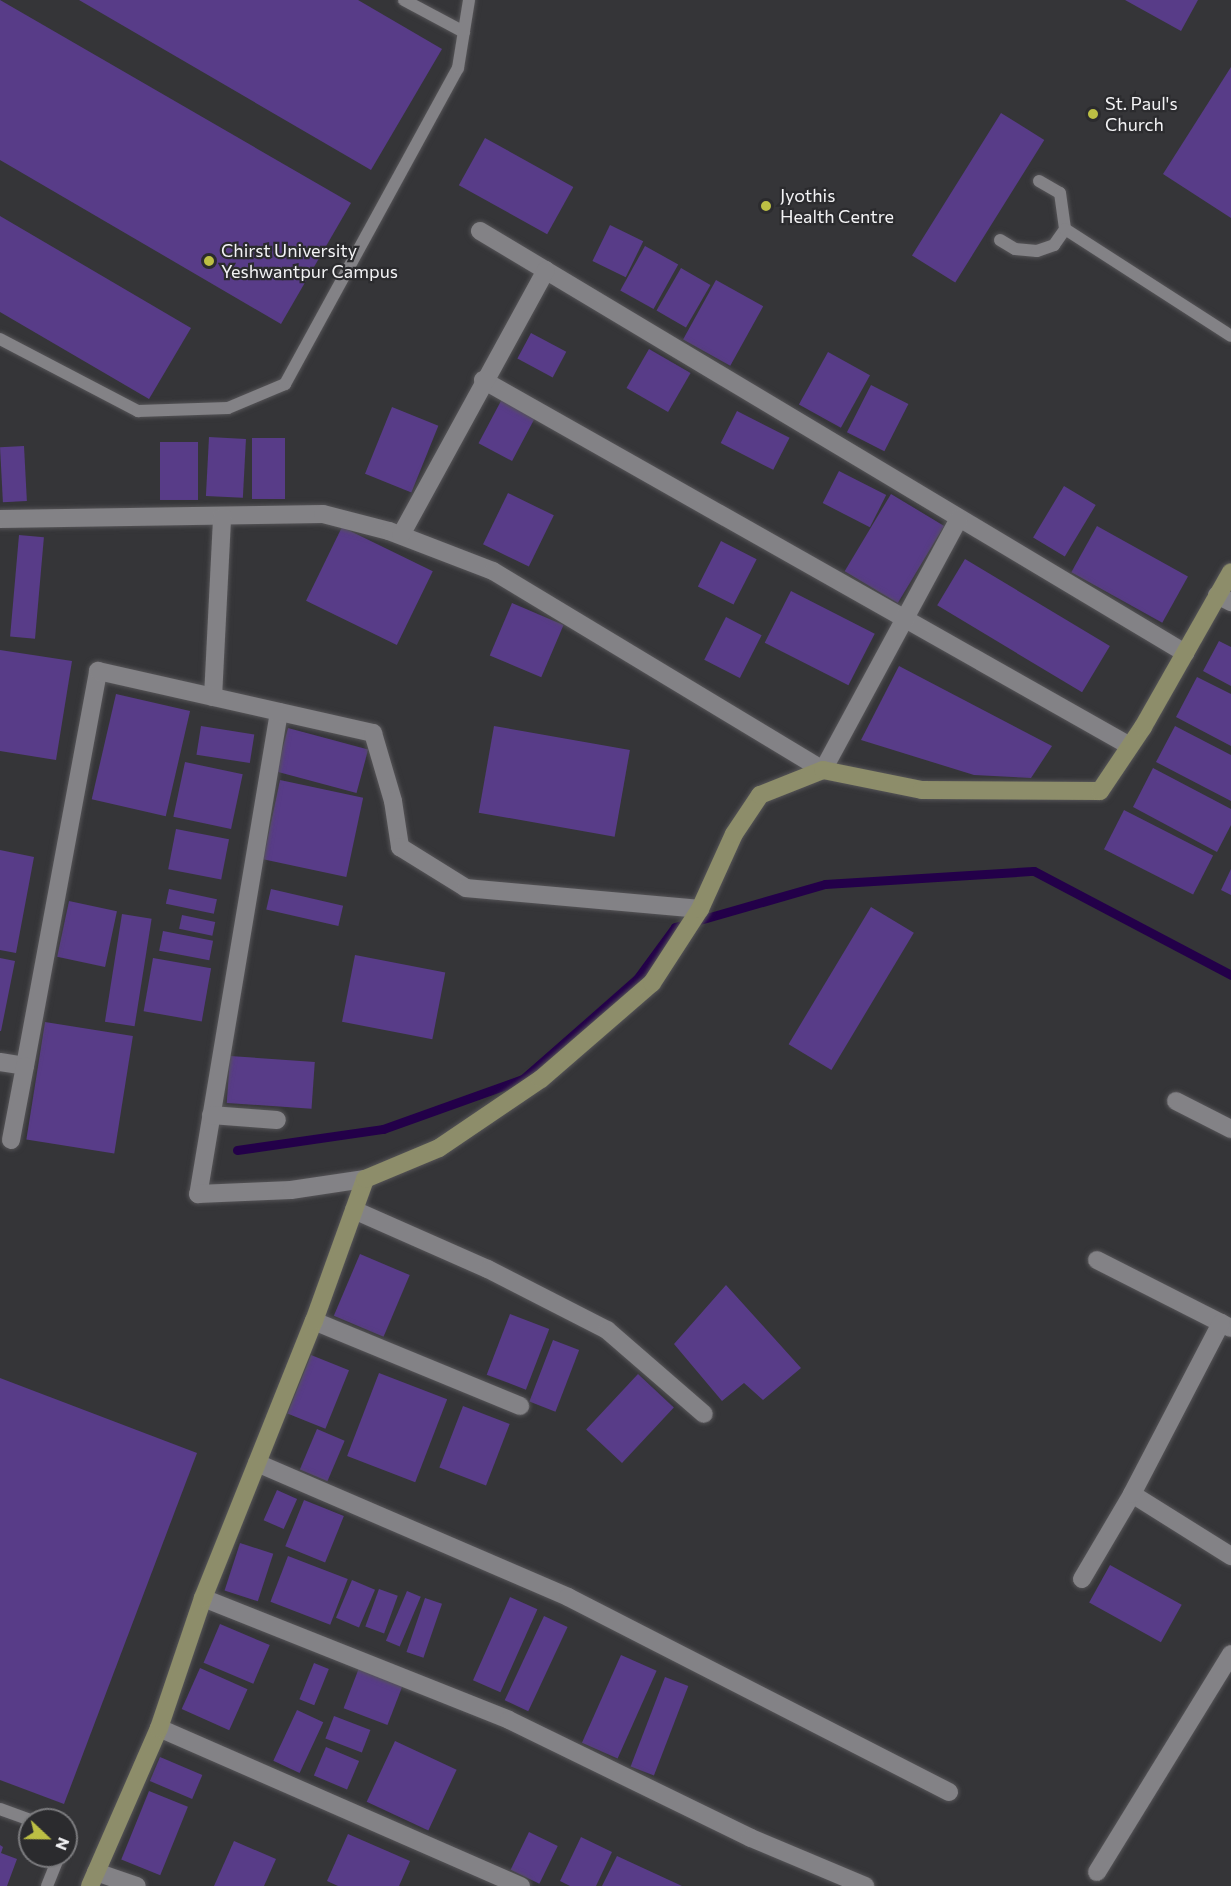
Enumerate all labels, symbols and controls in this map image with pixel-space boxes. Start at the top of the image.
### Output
place label: St. Paul's Church [1105,93,1178,136]
marker: St. Paul's Church [1086,107,1100,121]
place label: Jyothis Health Centre [780,185,894,228]
marker: Jyothis Health Centre [757,197,775,215]
place label: Chirst University Yeshwantpur Campus [221,240,398,282]
marker: Chirst University Yeshwantpur Campus [202,254,216,268]
north arrow [18,1808,78,1868]
text: N [52,1835,74,1853]

